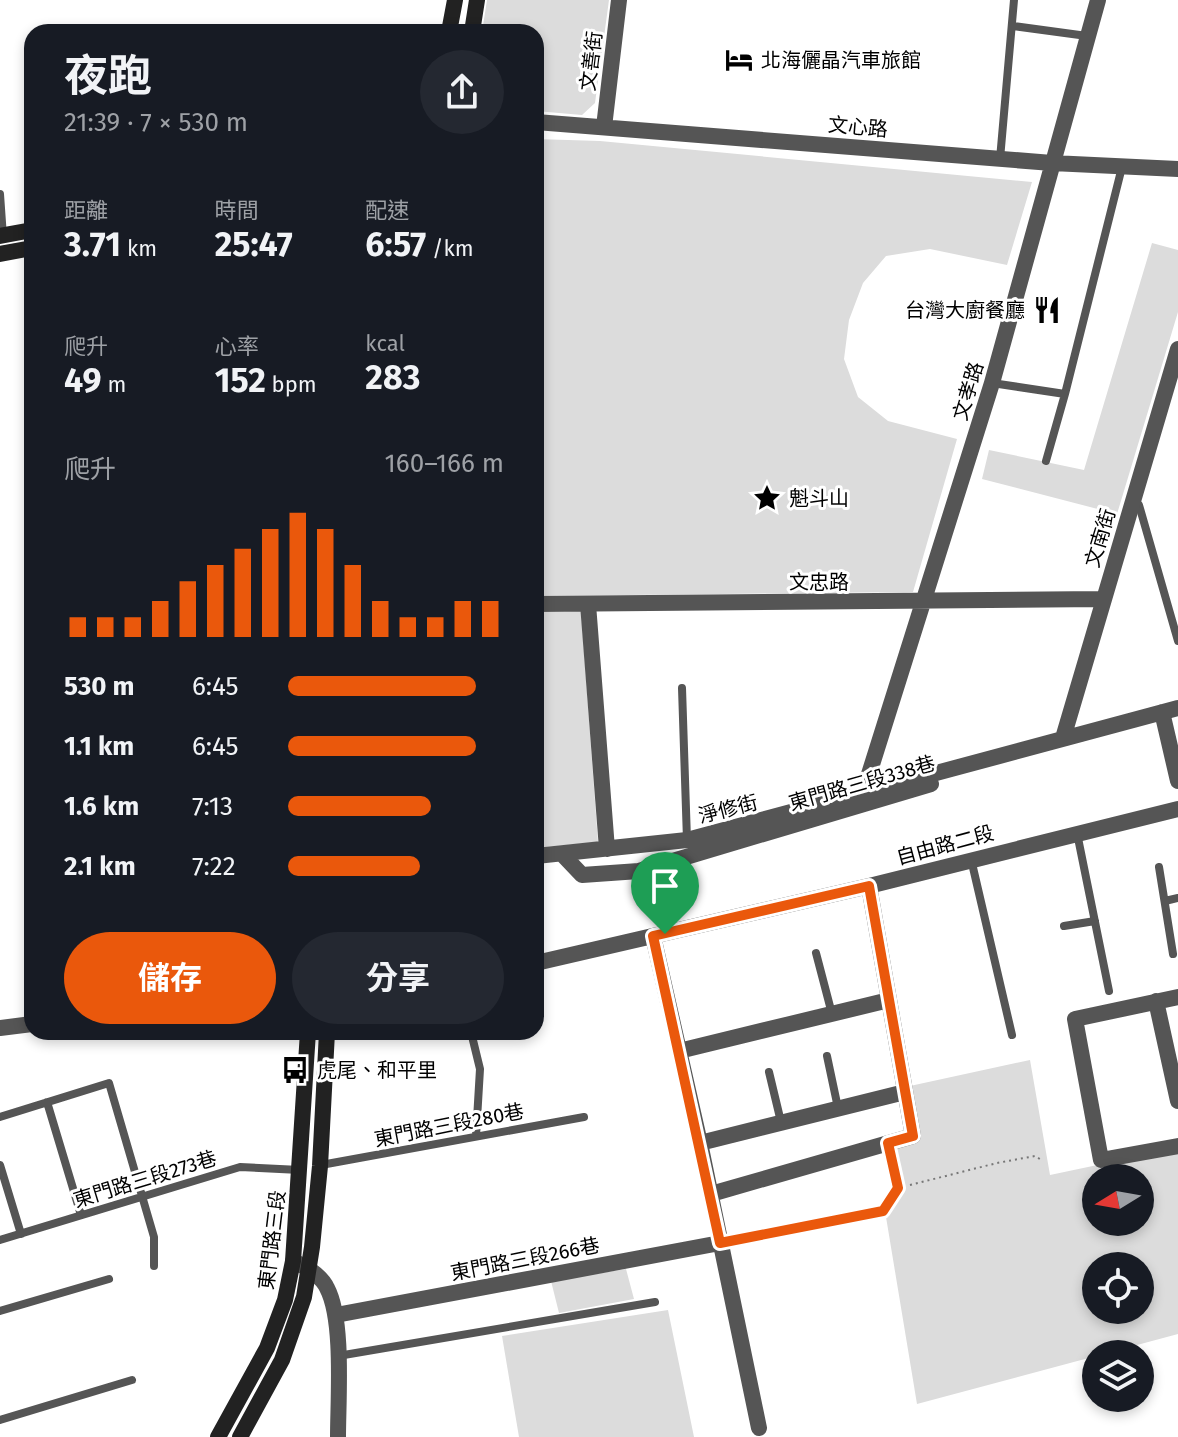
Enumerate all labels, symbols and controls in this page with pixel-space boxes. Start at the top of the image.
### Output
street label: 文善街 [575,30,607,92]
hotel icon: 北海儷晶汽車旅館 [724,45,754,75]
place label: 北海儷晶汽車旅館 [761,48,921,72]
text: 夜跑 [64,50,152,103]
button: share [420,50,504,134]
text: 21:39 · 7 × 530 m [64,107,248,138]
street label: 文心路 [827,112,889,142]
text: 距離 [64,197,108,224]
text: 時間 [215,197,259,224]
text: 配速 [365,197,409,224]
text: 3.71 [64,224,121,265]
text: 25:47 [215,224,293,265]
text: 6:57 [365,224,426,265]
text: km [121,235,157,262]
text: /km [426,235,474,262]
restaurant icon: 台灣大廚餐廳 [1032,295,1062,325]
place label: 台灣大廚餐廳 [905,298,1025,322]
text: kcal [365,330,405,357]
text: 爬升 [64,333,108,360]
text: 心率 [215,333,259,360]
text: 283 [365,357,420,398]
street label: 文孝路 [948,359,988,423]
text: 49 [64,360,102,401]
text: 152 [215,360,266,401]
text: m [102,371,126,398]
text: bpm [266,371,317,398]
text: 160–166 m [385,448,504,479]
text: 爬升 [64,454,116,485]
place icon: 魁斗山 [752,483,782,513]
place label: 魁斗山 [789,486,849,510]
street label: 文南街 [1080,506,1120,570]
street label: 文忠路 [789,570,849,594]
text: 530 m [64,671,135,702]
text: 6:45 [192,671,239,702]
text: 1.1 km [64,731,134,762]
text: 6:45 [192,731,239,762]
street label: 東門路三段338巷 [786,751,938,815]
street label: 淨修街 [696,790,760,828]
text: 1.6 km [64,791,139,822]
text: 7:13 [192,791,233,822]
street label: 自由路二段 [894,820,996,870]
text: 2.1 km [64,851,136,882]
text: 7:22 [192,851,236,882]
pin [631,852,699,934]
icon: arrive [643,864,687,908]
button: 儲存 [64,932,276,1024]
button: 分享 [292,932,504,1024]
bus stop icon: 虎尾、和平里 [280,1055,310,1085]
place label: 虎尾、和平里 [317,1058,437,1082]
street label: 東門路三段280巷 [372,1099,526,1151]
street label: 東門路三段273巷 [71,1146,219,1212]
north arrow [1082,1164,1154,1236]
map controls [1082,1164,1154,1412]
street label: 東門路三段 [254,1189,290,1291]
street label: 東門路三段266巷 [448,1233,602,1285]
button: locate [1082,1252,1154,1324]
button: layers [1082,1340,1154,1412]

